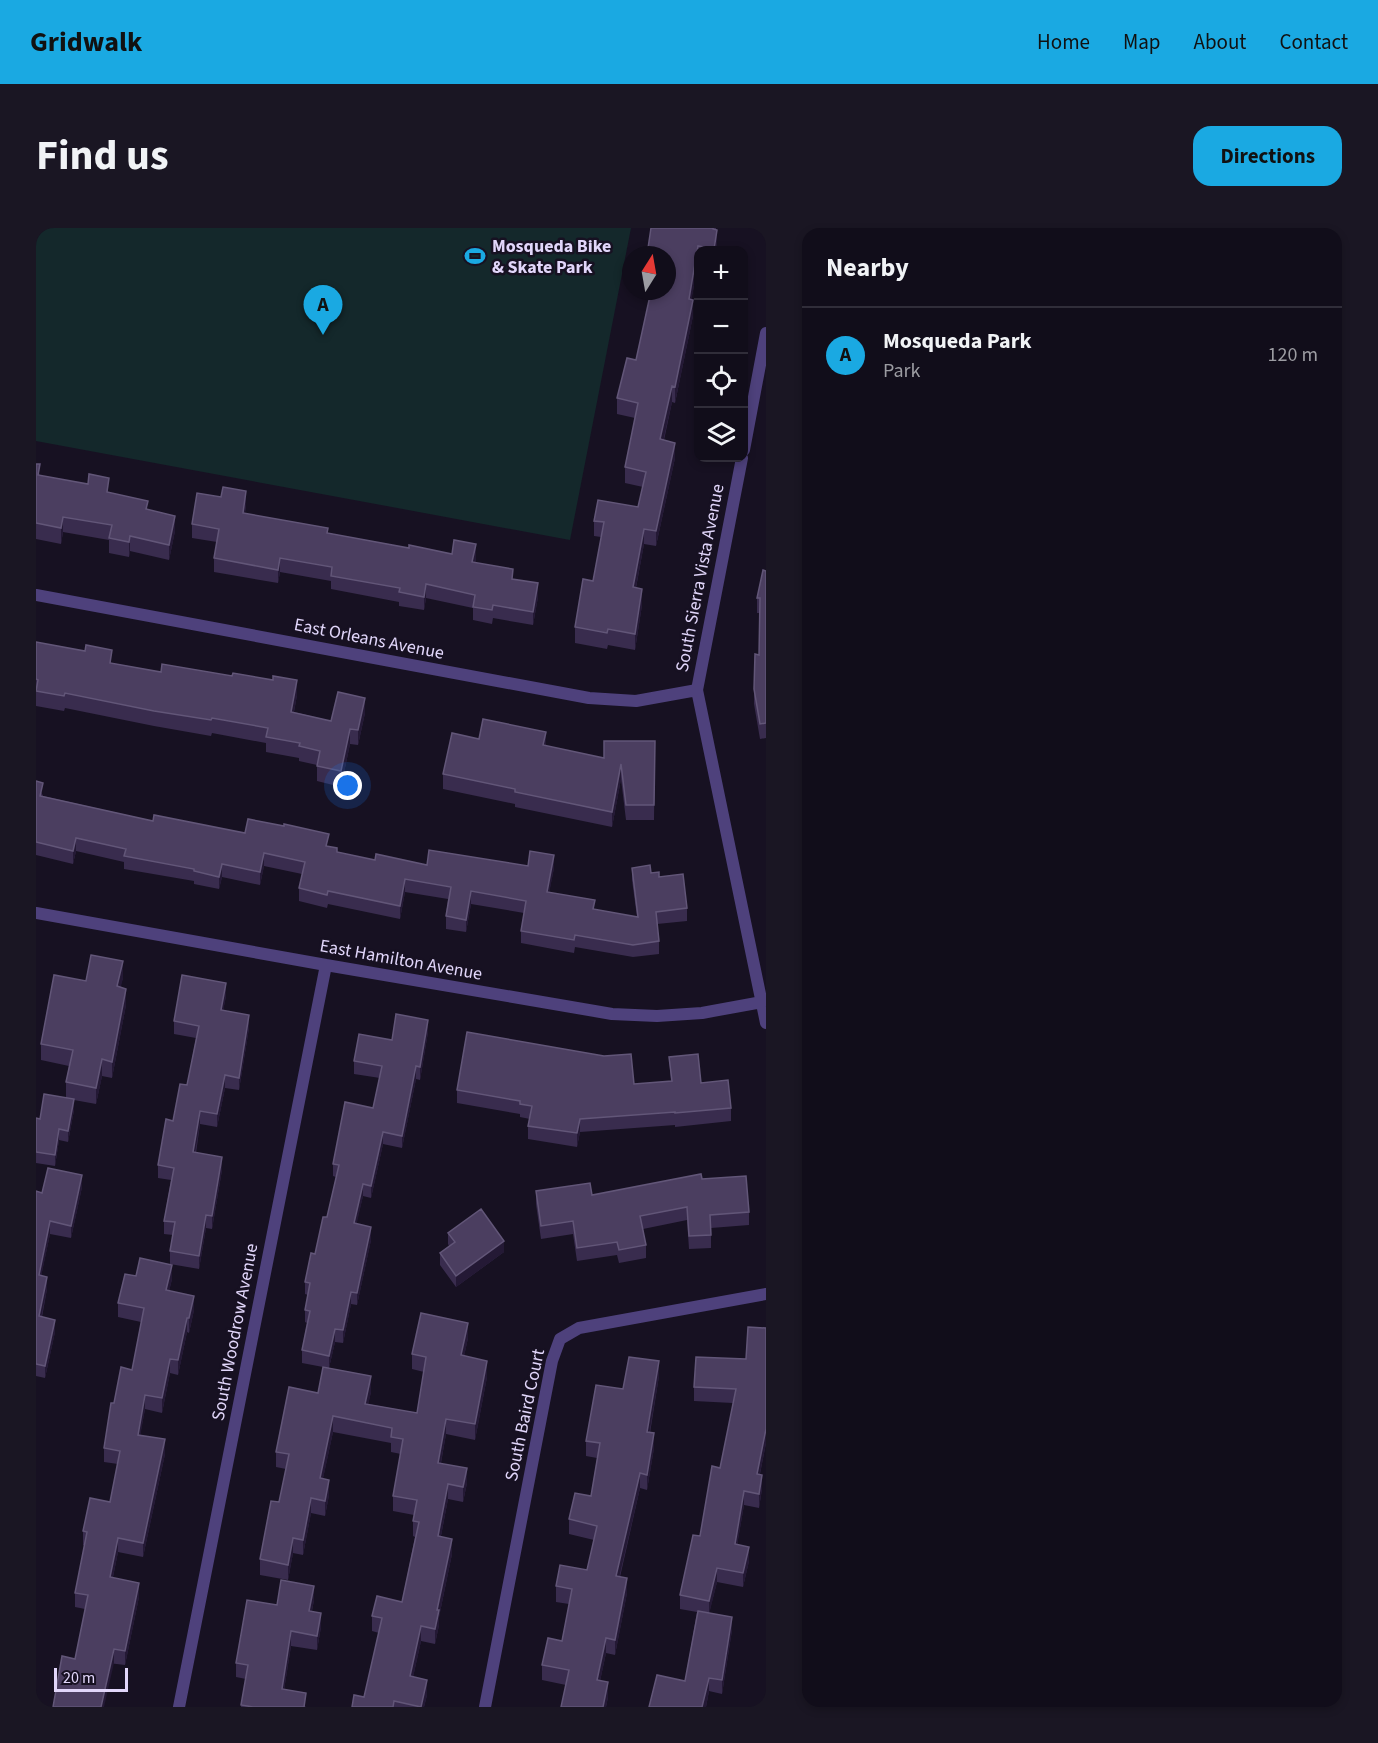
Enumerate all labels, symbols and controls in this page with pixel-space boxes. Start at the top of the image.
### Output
text: Gridwalk [30,22,142,62]
text: Home [1037,27,1090,57]
text: Map [1123,27,1161,57]
text: About [1194,27,1246,57]
text: Contact [1279,27,1348,57]
text: Find us [36,126,169,186]
button: Directions [1193,126,1342,186]
place label: Mosqueda Bike & Skate Park [492,234,611,280]
sports icon: Mosqueda Bike & Skate Park [463,244,487,268]
north arrow [622,246,676,300]
map controls [694,246,748,462]
button: + [694,246,748,300]
text: Nearby [826,249,909,286]
pin: A [304,285,342,335]
button: − [694,300,748,354]
text: Mosqueda Park [883,325,1032,357]
text: A [840,341,851,369]
text: 120 m [1268,341,1318,369]
button: locate [694,354,748,408]
text: Park [883,357,920,385]
button: layers [694,408,748,462]
street label: South Sierra Vista Avenue [669,482,731,674]
street label: East Orleans Avenue [292,612,446,666]
your location [333,771,362,800]
street label: East Hamilton Avenue [318,933,484,987]
street label: South Woodrow Avenue [206,1241,264,1423]
street label: South Baird Court [499,1347,551,1483]
scale bar [54,1665,128,1692]
text: 20 m [63,1667,95,1689]

